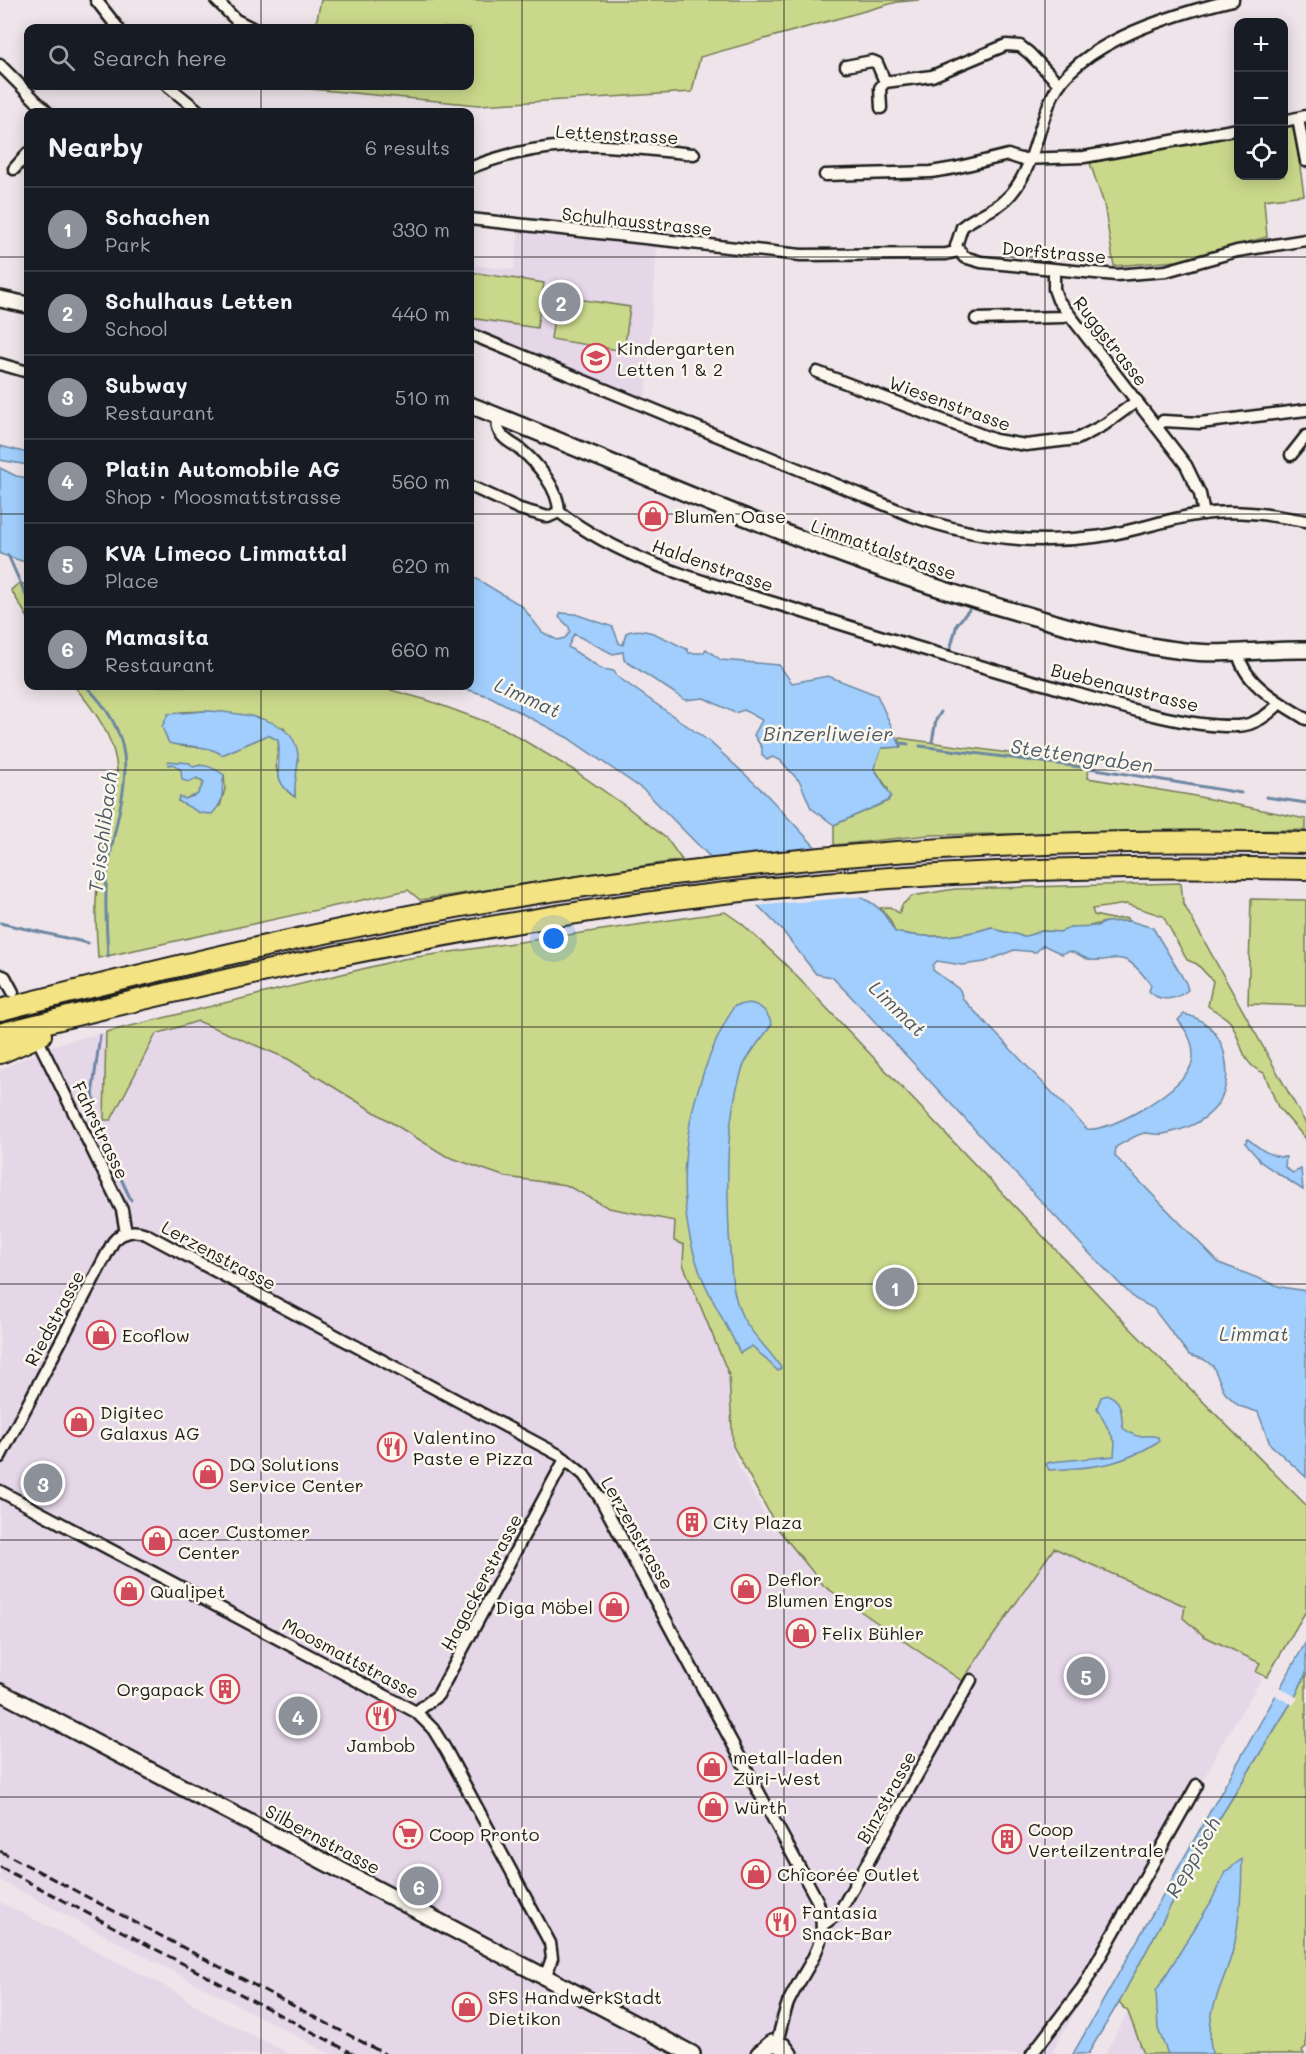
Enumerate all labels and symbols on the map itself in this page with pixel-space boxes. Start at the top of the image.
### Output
street label: Lettenstrasse [555,119,679,149]
street label: Schulhausstrasse [561,201,713,241]
street label: Dorfstrasse [1001,235,1107,269]
pin: 2 [542,280,580,324]
street label: Ruggstrasse [1068,291,1154,391]
place label: Kindergarten Letten 1 & 2 [617,336,735,381]
school or university icon: Kindergarten Letten 1 & 2 [580,342,612,374]
street label: Wiesenstrasse [886,370,1014,436]
shop icon: Blumen Oase [637,500,669,532]
place label: Blumen Oase [674,504,786,528]
street label: Limmattalstrasse [808,513,960,585]
street label: Haldenstrasse [649,533,777,597]
street label: Buebenaustrasse [1049,657,1201,717]
water label: Limmat [491,671,565,723]
water label: Binzerliweier [763,720,893,746]
water label: Stettengraben [1009,732,1155,778]
water label: Teischlibach [82,770,122,894]
your location [539,924,568,953]
water label: Limmat [864,974,932,1042]
street label: Fahrstrasse [67,1077,135,1183]
street label: Lerzenstrasse [158,1215,280,1295]
pin: 1 [876,1264,914,1310]
street label: Riedstrasse [19,1266,89,1370]
shop icon: Ecoflow [85,1319,117,1351]
water label: Limmat [1219,1320,1289,1346]
place label: Ecoflow [122,1323,190,1347]
place label: Digitec Galaxus AG [100,1400,200,1445]
shop icon: Digitec Galaxus AG [63,1406,95,1438]
place label: Valentino Paste e Pizza [413,1425,533,1470]
restaurant icon: Valentino Paste e Pizza [376,1431,408,1463]
place label: DQ Solutions Service Center [229,1452,364,1497]
shop icon: DQ Solutions Service Center [192,1458,224,1490]
pin: 3 [24,1460,63,1506]
street label: Lerzenstrasse [596,1472,680,1594]
building icon: City Plaza [676,1506,708,1538]
street label: Hagackerstrasse [435,1509,527,1655]
place label: City Plaza [713,1510,802,1534]
place label: acer Customer Center [178,1519,310,1564]
shop icon: acer Customer Center [141,1525,173,1557]
place label: Deflor Blumen Engros [767,1567,893,1612]
shop icon: Deflor Blumen Engros [730,1573,762,1605]
shop icon: Qualipet [113,1575,145,1607]
place label: Qualipet [150,1579,225,1603]
shop icon: Diga Möbel [598,1591,630,1623]
place label: Diga Möbel [496,1595,593,1619]
street label: Moosmattstrasse [279,1612,423,1704]
shop icon: Felix Bühler [785,1617,817,1649]
place label: Felix Bühler [822,1621,924,1645]
pin: 5 [1066,1654,1106,1698]
building icon: Orgapack [209,1673,241,1705]
place label: Orgapack [117,1677,204,1701]
pin: 4 [278,1694,318,1738]
restaurant icon: Jambob [365,1700,397,1732]
place label: Jambob [346,1733,416,1757]
place label: metall-laden Züri-West [733,1745,843,1790]
street label: Binzstrasse [851,1746,921,1848]
shop icon: metall-laden Züri-West [696,1751,728,1783]
shop icon: Würth [697,1791,729,1823]
place label: Würth [734,1795,787,1819]
street label: Silbernstrasse [261,1799,385,1879]
water label: Reppisch [1159,1812,1225,1902]
place label: Coop Verteilzentrale [1028,1817,1164,1862]
supermarket icon: Coop Pronto [392,1818,424,1850]
place label: Coop Pronto [429,1822,540,1846]
building icon: Coop Verteilzentrale [991,1823,1023,1855]
shop icon: Chîcorée Outlet [740,1858,772,1890]
place label: Chîcorée Outlet [777,1862,920,1886]
pin: 6 [400,1864,438,1908]
place label: Fantasia Snack-Bar [802,1900,893,1945]
restaurant icon: Fantasia Snack-Bar [765,1906,797,1938]
place label: SFS HandwerkStadt Dietikon [488,1985,662,2030]
shop icon: SFS HandwerkStadt Dietikon [451,1991,483,2023]

